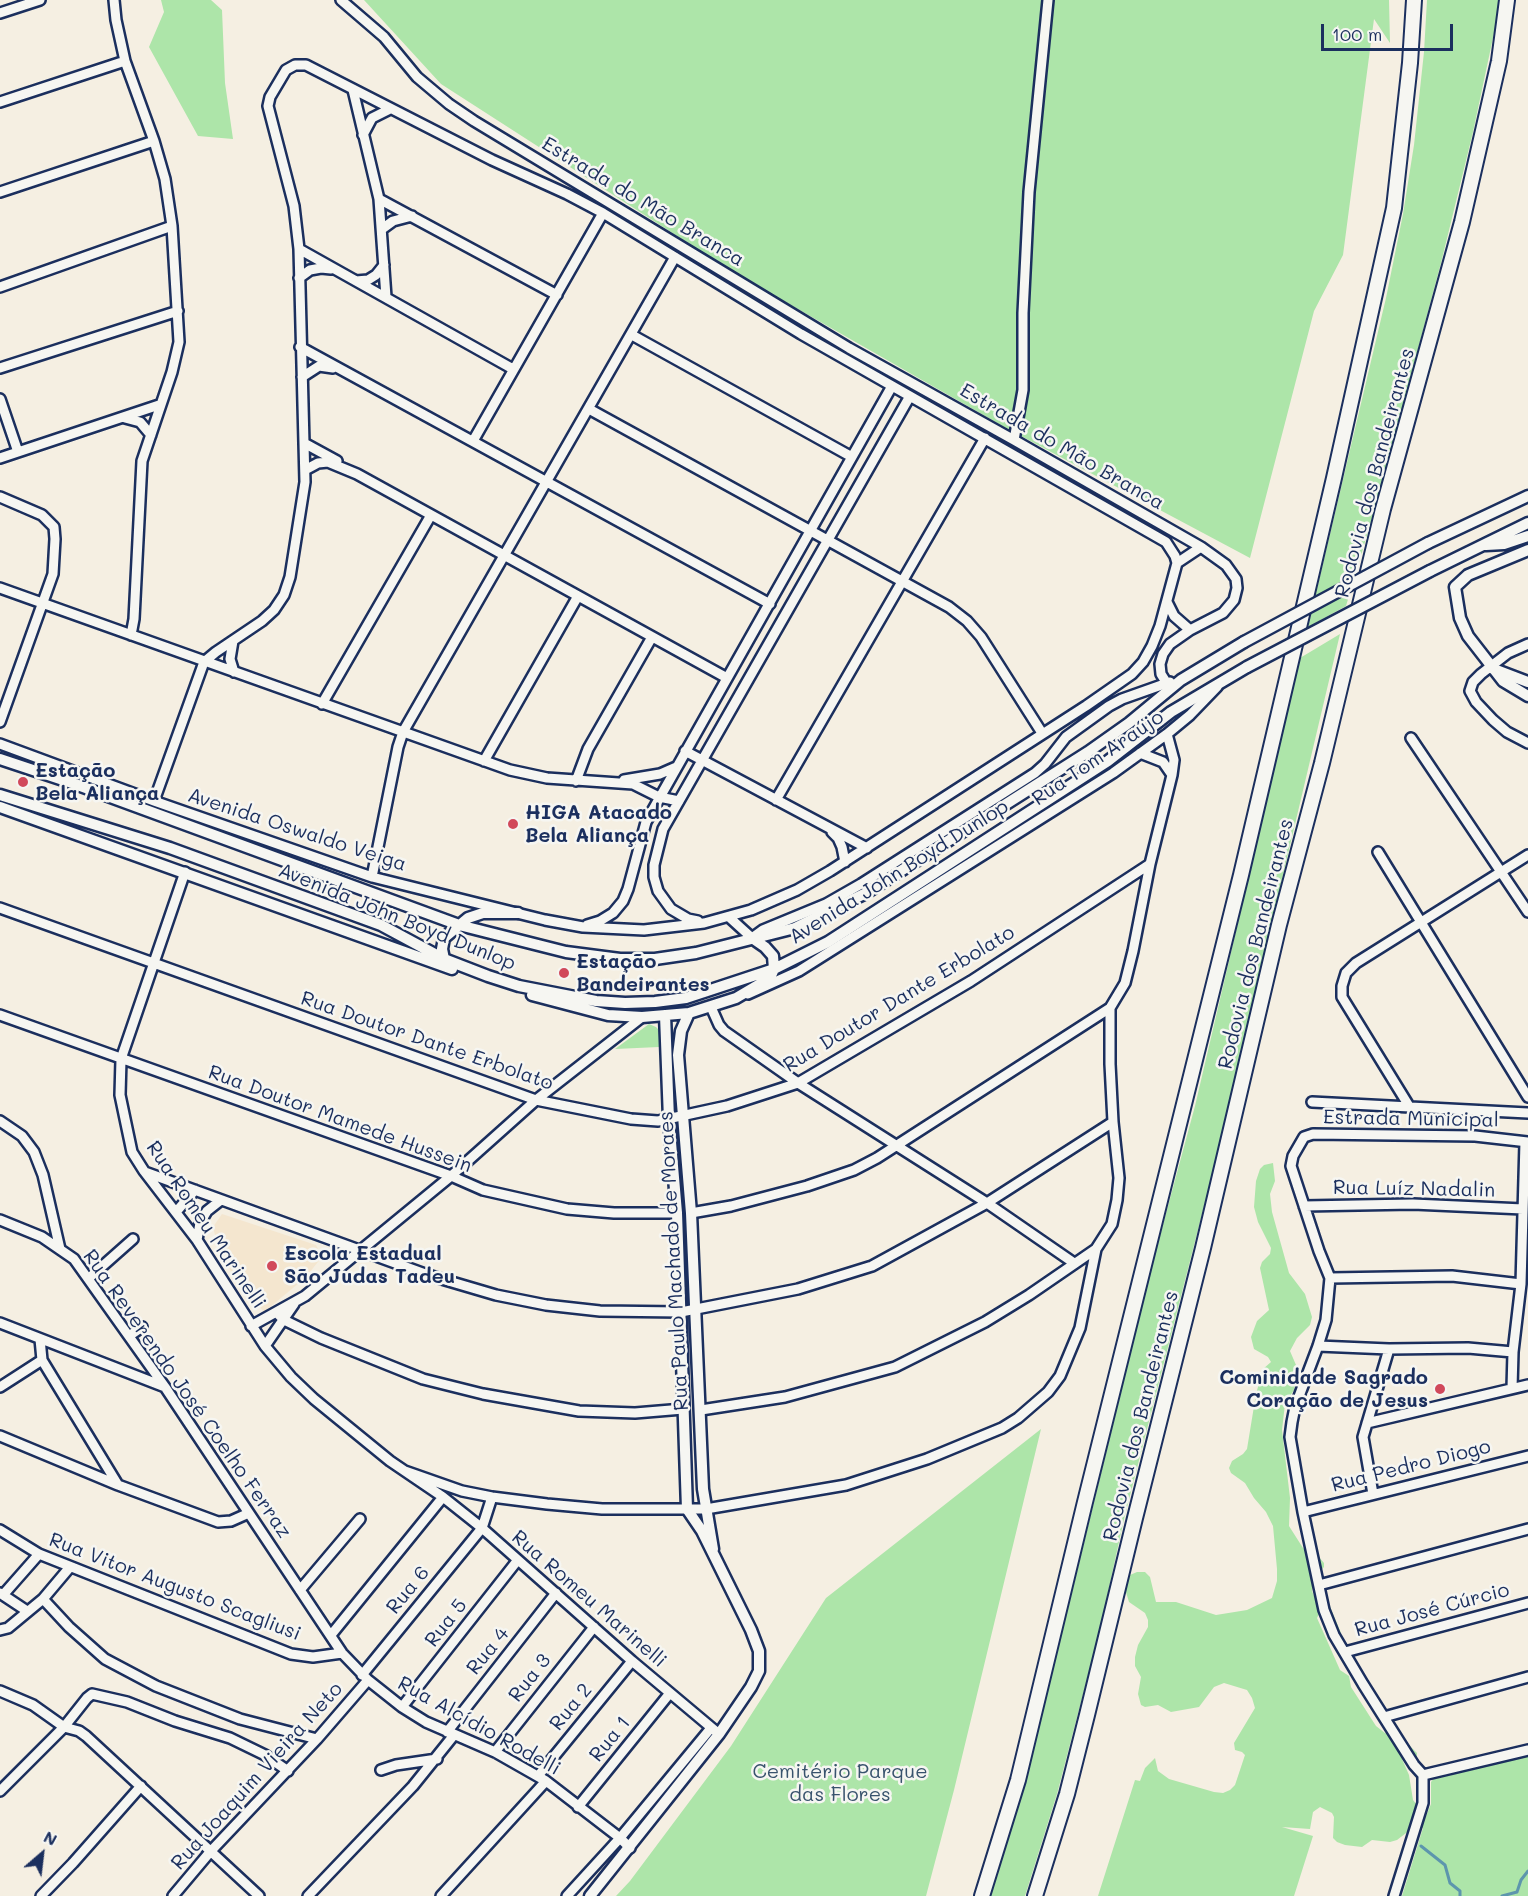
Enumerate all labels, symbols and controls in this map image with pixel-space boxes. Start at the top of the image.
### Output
scale bar [1324,12,1456,50]
text: 100 m [1332,22,1382,46]
street label: Estrada do Mão Branca [537,132,749,272]
street label: Rodovia dos Bandeirantes [1330,346,1420,600]
street label: Estrada do Mão Branca [956,379,1168,515]
street label: Rua Tom Araújo [1028,705,1168,811]
place label: Estação Bela Aliança [35,759,159,806]
marker: Estação Bela Aliança [16,775,30,789]
street label: Avenida Oswaldo Veiga [185,783,409,877]
street label: Avenida John Boyd Dunlop [785,795,1013,949]
place label: HIGA Atacado Bela Aliança [525,801,672,848]
street label: Rodovia dos Bandeirantes [1213,816,1299,1072]
marker: HIGA Atacado Bela Aliança [506,817,520,831]
street label: Avenida John Boyd Dunlop [275,858,519,976]
street label: Rua Doutor Dante Erbolato [779,920,1019,1078]
place label: Estação Bandeirantes [576,950,710,997]
marker: Estação Bandeirantes [557,966,571,980]
street label: Rua Doutor Dante Erbolato [298,986,556,1096]
street label: Rua Doutor Mamede Hussein [205,1060,475,1178]
street label: Estrada Municipal [1323,1105,1499,1133]
street label: Rua Paulo Machado de Moraes [654,1110,694,1412]
street label: Rua Romeu Marinelli [141,1137,271,1313]
street label: Rua Luíz Nadalin [1333,1176,1495,1202]
place label: Escola Estadual São Judas Tadeu [284,1242,455,1289]
street label: Rua Reverendo José Coelho Ferraz [78,1245,296,1543]
marker: Escola Estadual São Judas Tadeu [265,1259,279,1273]
street label: Rodovia dos Bandeirantes [1098,1288,1184,1544]
place label: Cominidade Sagrado Coração de Jesus [1219,1366,1428,1413]
marker: Cominidade Sagrado Coração de Jesus [1433,1382,1447,1396]
street label: Rua Pedro Diogo [1329,1435,1493,1497]
street label: Rua Romeu Marinelli [507,1525,671,1673]
street label: Rua Vitor Augusto Scagliusi [46,1528,304,1646]
street label: Rua 6 [381,1561,435,1619]
street label: Rua José Cúrcio [1352,1578,1512,1642]
street label: Rua 5 [420,1594,472,1652]
street label: Rua 4 [462,1622,514,1680]
street label: Rua 3 [504,1649,556,1707]
street label: Rua Alcídio Rodelli [393,1671,565,1781]
street label: Rua Joaquim Vieira Neto [166,1677,348,1875]
street label: Rua 2 [545,1679,597,1735]
street label: Rua 1 [584,1711,636,1767]
park label: Cemitério Parque das Flores [752,1760,928,1807]
north arrow [12,1824,72,1884]
text: N [40,1826,61,1850]

